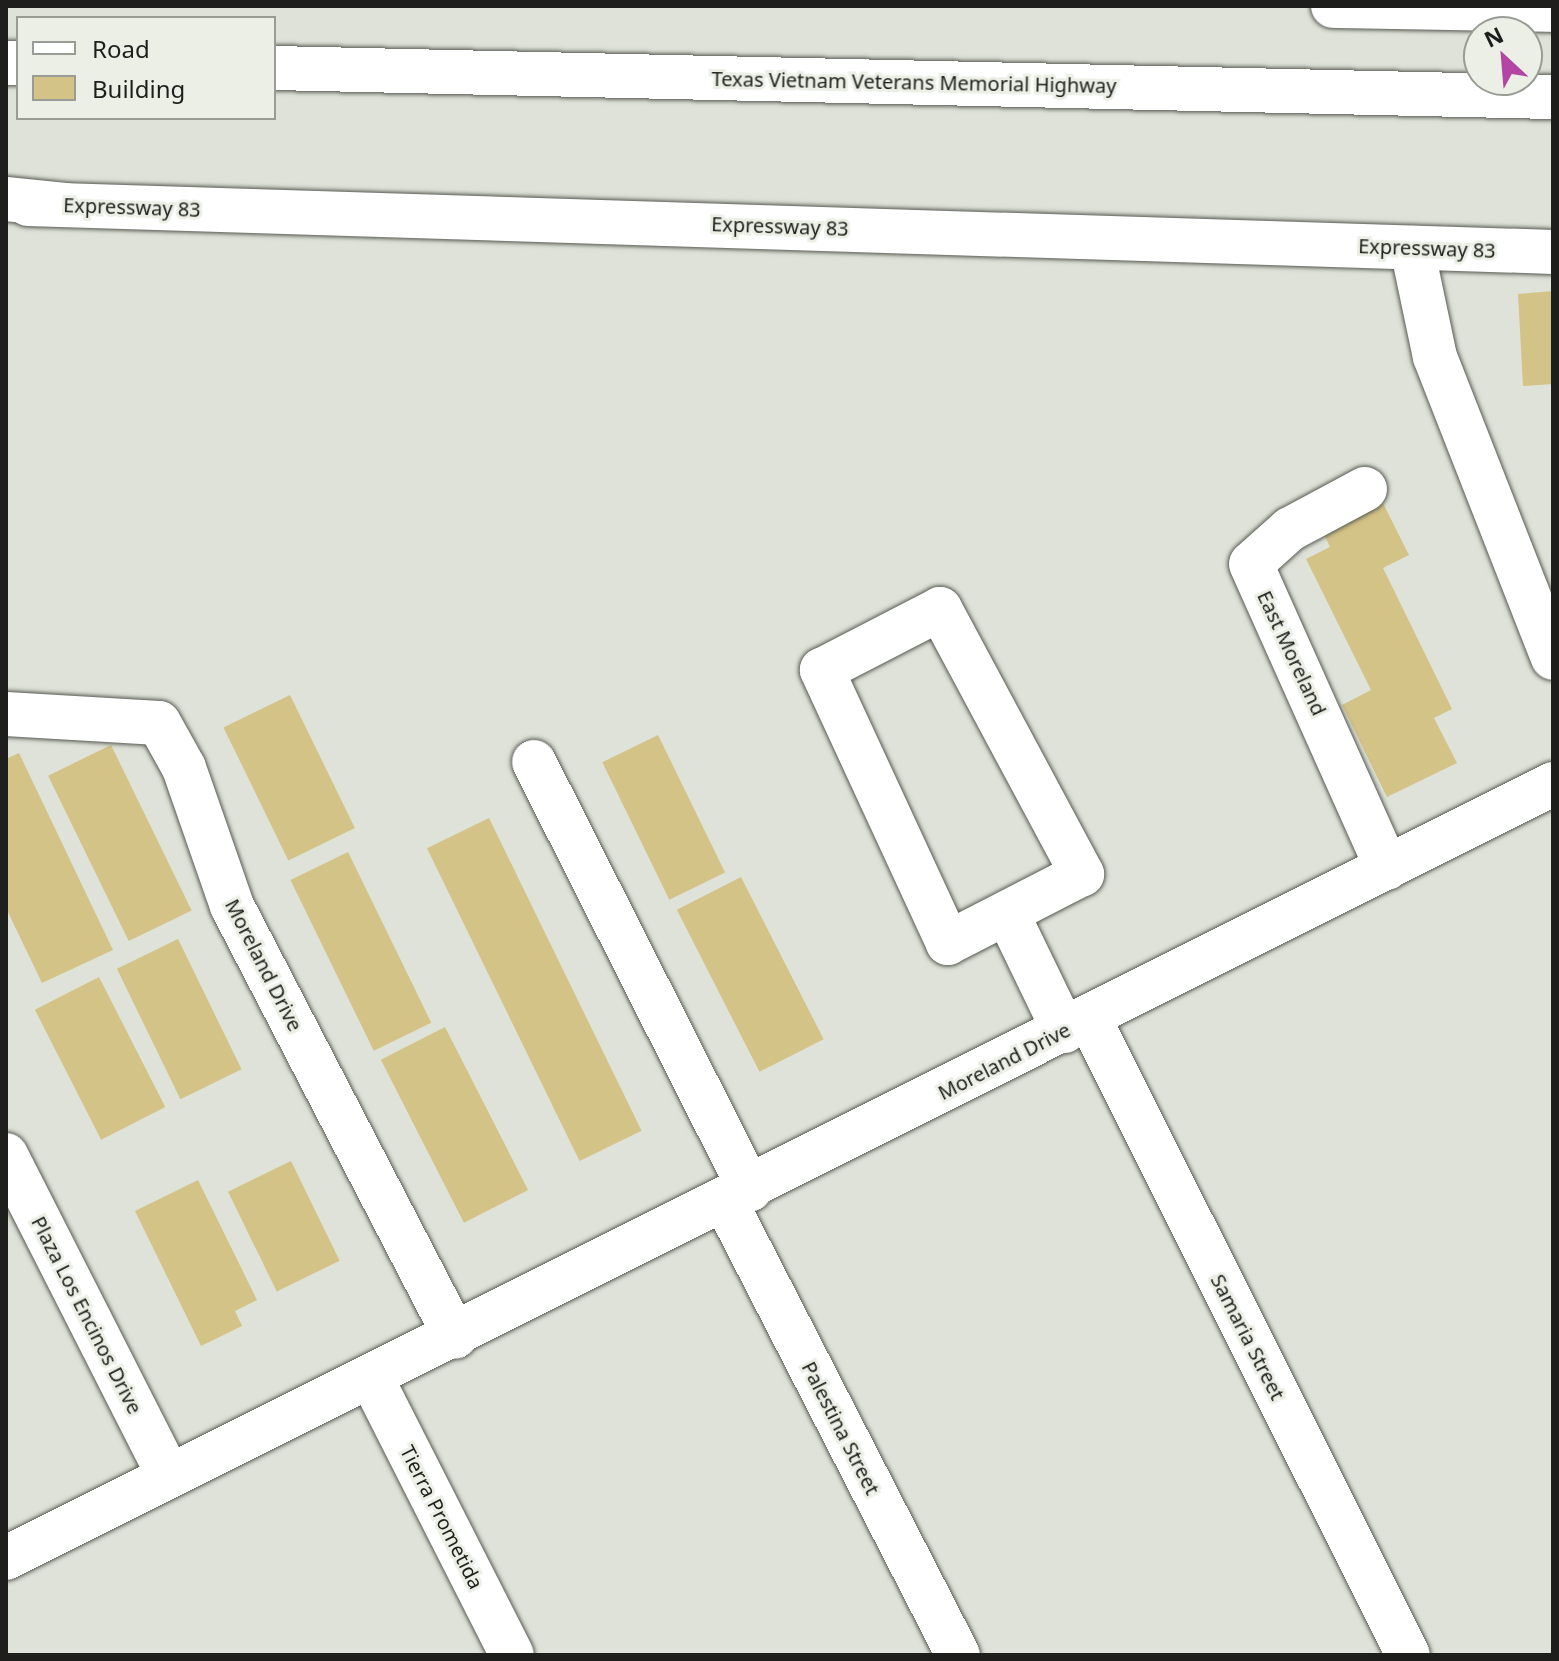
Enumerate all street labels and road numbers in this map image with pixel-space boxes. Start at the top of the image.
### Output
street label: Texas Vietnam Veterans Memorial Highway [711,66,1117,98]
street label: Expressway 83 [63,193,201,221]
street label: Expressway 83 [711,212,849,240]
street label: Expressway 83 [1358,234,1496,262]
street label: East Moreland [1253,587,1331,719]
street label: Moreland Drive [220,895,308,1035]
street label: Moreland Drive [934,1017,1074,1105]
street label: Plaza Los Encinos Drive [27,1212,147,1418]
street label: Samaria Street [1206,1270,1290,1404]
street label: Palestina Street [797,1357,885,1499]
street label: Tierra Prometida [395,1441,489,1593]

